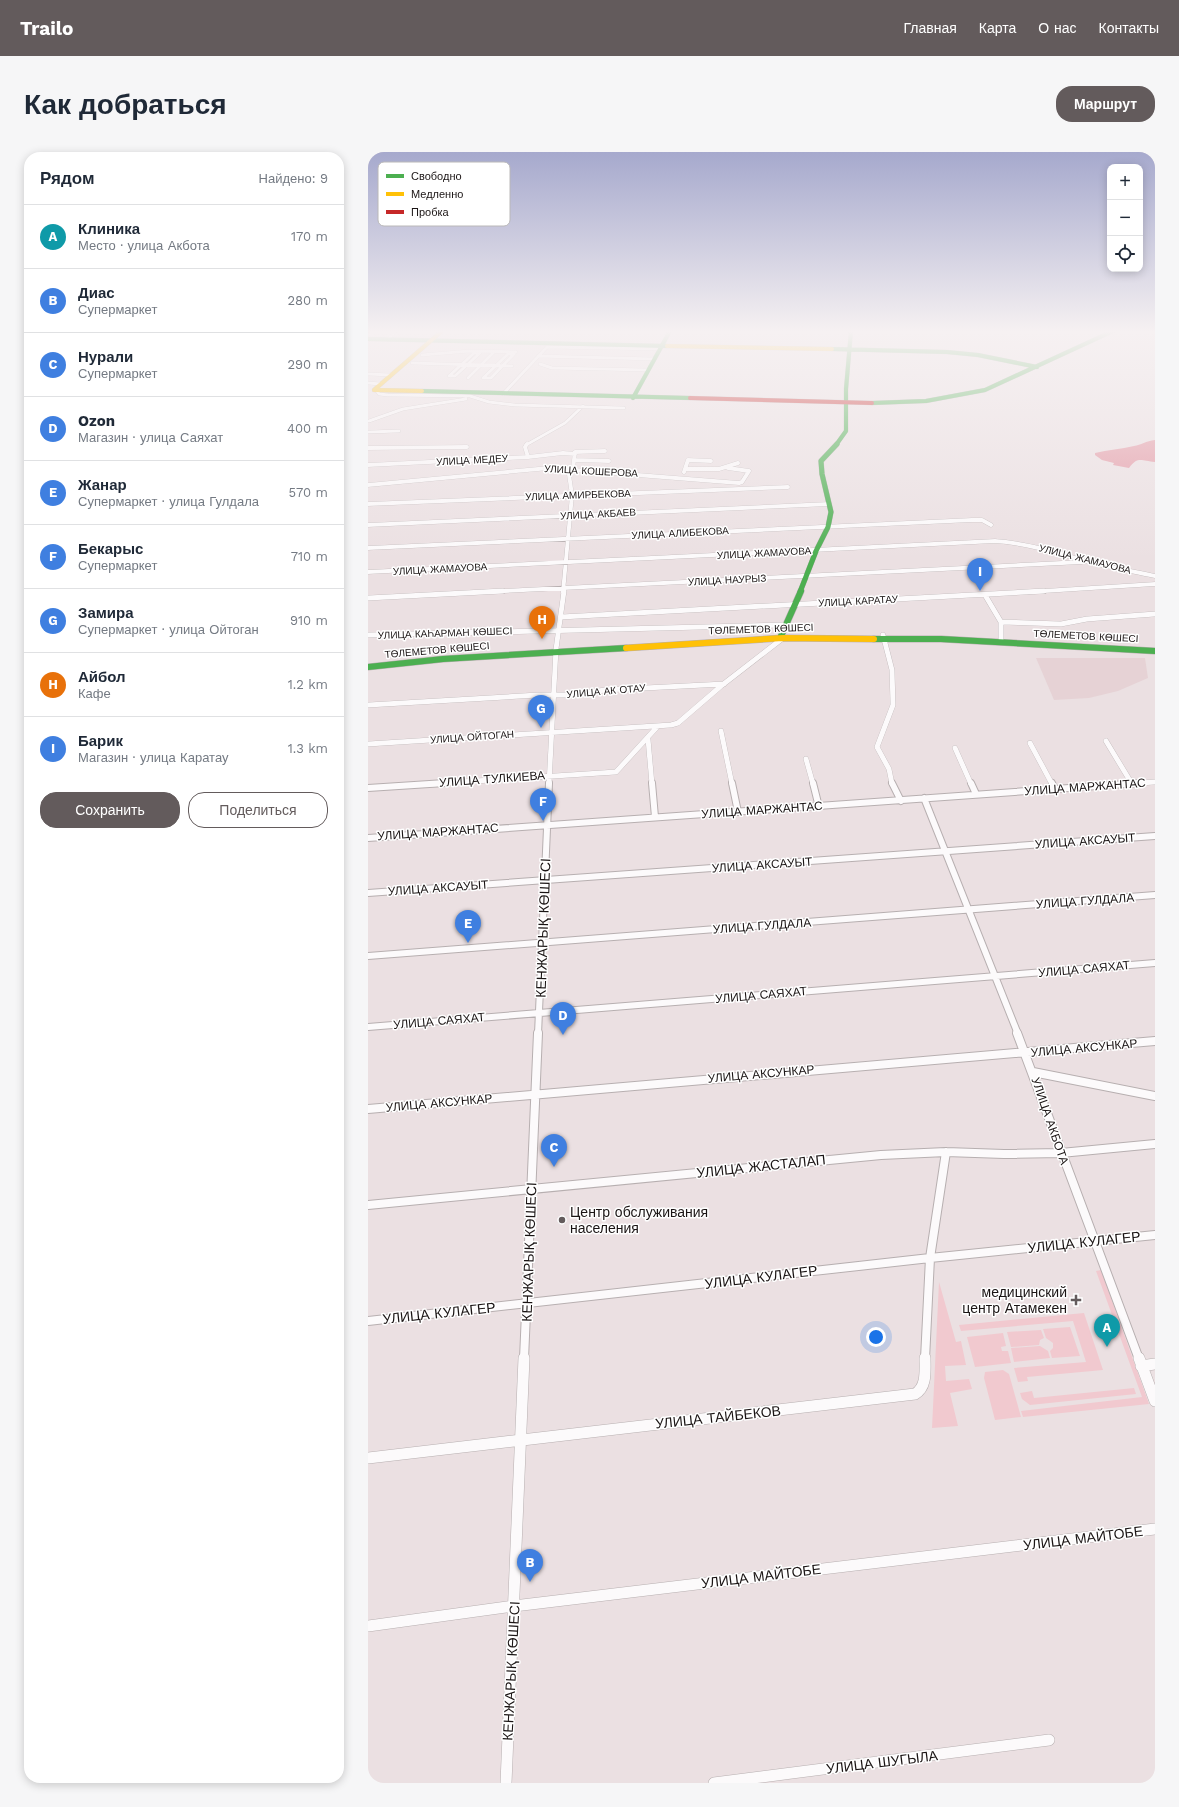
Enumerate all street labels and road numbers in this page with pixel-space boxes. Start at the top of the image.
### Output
street label: УЛИЦА МЕДЕУ [436,453,509,467]
street label: УЛИЦА КОШЕРОВА [544,463,638,479]
street label: УЛИЦА АМИРБЕКОВА [525,488,631,502]
street label: УЛИЦА АКБАЕВ [560,506,637,521]
street label: УЛИЦА АЛИБЕКОВА [631,525,729,541]
street label: УЛИЦА ЖАМАУОВА [1038,542,1133,576]
street label: УЛИЦА ЖАМАУОВА [717,545,812,561]
street label: УЛИЦА ЖАМАУОВА [393,561,488,577]
street label: УЛИЦА НАУРЫЗ [687,572,767,588]
street label: УЛИЦА КАРАТАУ [818,593,899,609]
street label: ТӨЛЕМЕТОВ КӨШЕСІ [708,622,814,636]
street label: УЛИЦА КАҺАРМАН КӨШЕСІ [377,625,513,641]
street label: ТӨЛЕМЕТОВ КӨШЕСІ [1033,628,1139,644]
street label: ТӨЛЕМЕТОВ КӨШЕСІ [384,640,490,660]
street label: УЛИЦА АК ОТАУ [566,682,647,700]
street label: УЛИЦА ОЙТОГАН [430,728,514,745]
street label: УЛИЦА ТУЛКИЕВА [438,768,546,790]
street label: УЛИЦА МАРЖАНТАС [1024,776,1146,798]
street label: УЛИЦА МАРЖАНТАС [701,799,823,821]
street label: УЛИЦА МАРЖАНТАС [377,821,499,843]
street label: УЛИЦА АКСАУЫТ [1034,830,1137,852]
street label: УЛИЦА АКСАУЫТ [711,854,814,876]
street label: КЕНЖАРЫҚ КӨШЕСІ [533,858,553,998]
street label: УЛИЦА АКСАУЫТ [387,877,490,899]
street label: УЛИЦА ГУЛДАЛА [1035,891,1135,911]
street label: УЛИЦА ГУЛДАЛА [712,916,812,936]
street label: УЛИЦА САЯХАТ [1037,958,1131,980]
street label: УЛИЦА САЯХАТ [714,984,808,1006]
street label: УЛИЦА САЯХАТ [392,1010,486,1032]
street label: УЛИЦА АКСУНКАР [1030,1036,1138,1060]
street label: УЛИЦА АКСУНКАР [707,1062,815,1086]
street label: УЛИЦА АКБОТА [1028,1075,1072,1167]
street label: УЛИЦА АКСУНКАР [385,1091,493,1115]
street label: УЛИЦА ЖАСТАЛАП [696,1151,826,1181]
street label: КЕНЖАРЫҚ КӨШЕСІ [519,1182,539,1322]
street label: УЛИЦА КУЛАГЕР [1027,1228,1141,1256]
street label: УЛИЦА КУЛАГЕР [704,1262,818,1292]
street label: УЛИЦА КУЛАГЕР [382,1299,496,1327]
street label: УЛИЦА ТАЙБЕКОВ [654,1401,782,1432]
street label: УЛИЦА МАЙТОБЕ [1022,1522,1144,1553]
street label: УЛИЦА МАЙТОБЕ [700,1560,822,1591]
street label: КЕНЖАРЫҚ КӨШЕСІ [499,1601,523,1741]
street label: УЛИЦА ШУГЫЛА [825,1747,939,1777]

